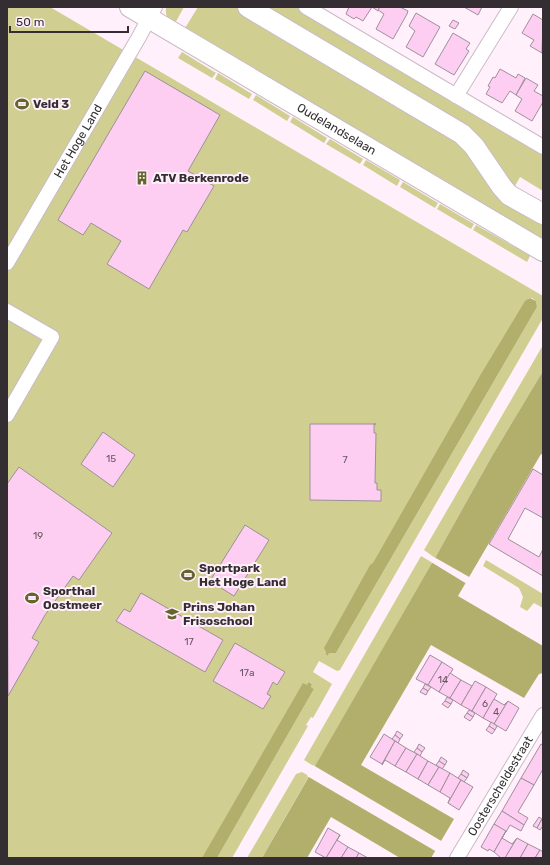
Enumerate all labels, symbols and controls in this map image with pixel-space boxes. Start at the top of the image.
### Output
scale bar [10,8,128,34]
text: 50 m [16,15,44,29]
sports icon: Veld 3 [14,96,30,112]
place label: Veld 3 [33,97,69,111]
street label: Oudelandselaan [295,100,379,158]
street label: Het Hoge Land [51,102,105,181]
building icon: ATV Berkenrode [134,170,150,186]
place label: ATV Berkenrode [153,171,249,185]
house number: 15 [106,453,116,465]
house number: 7 [342,454,348,466]
house number: 19 [33,530,43,542]
place label: Sportpark Het Hoge Land [199,561,286,589]
sports icon: Sportpark Het Hoge Land [180,567,196,583]
place label: Sporthal Oostmeer [43,584,102,612]
sports icon: Sporthal Oostmeer [24,590,40,606]
place label: Prins Johan Frisoschool [183,600,255,628]
school or university icon: Prins Johan Frisoschool [164,606,180,622]
house number: 17 [184,636,194,648]
house number: 17a [240,667,254,679]
house number: 14 [438,674,448,686]
house number: 6 [482,698,488,710]
house number: 4 [493,706,499,718]
street label: Oosterscheldestraat [465,733,536,838]

